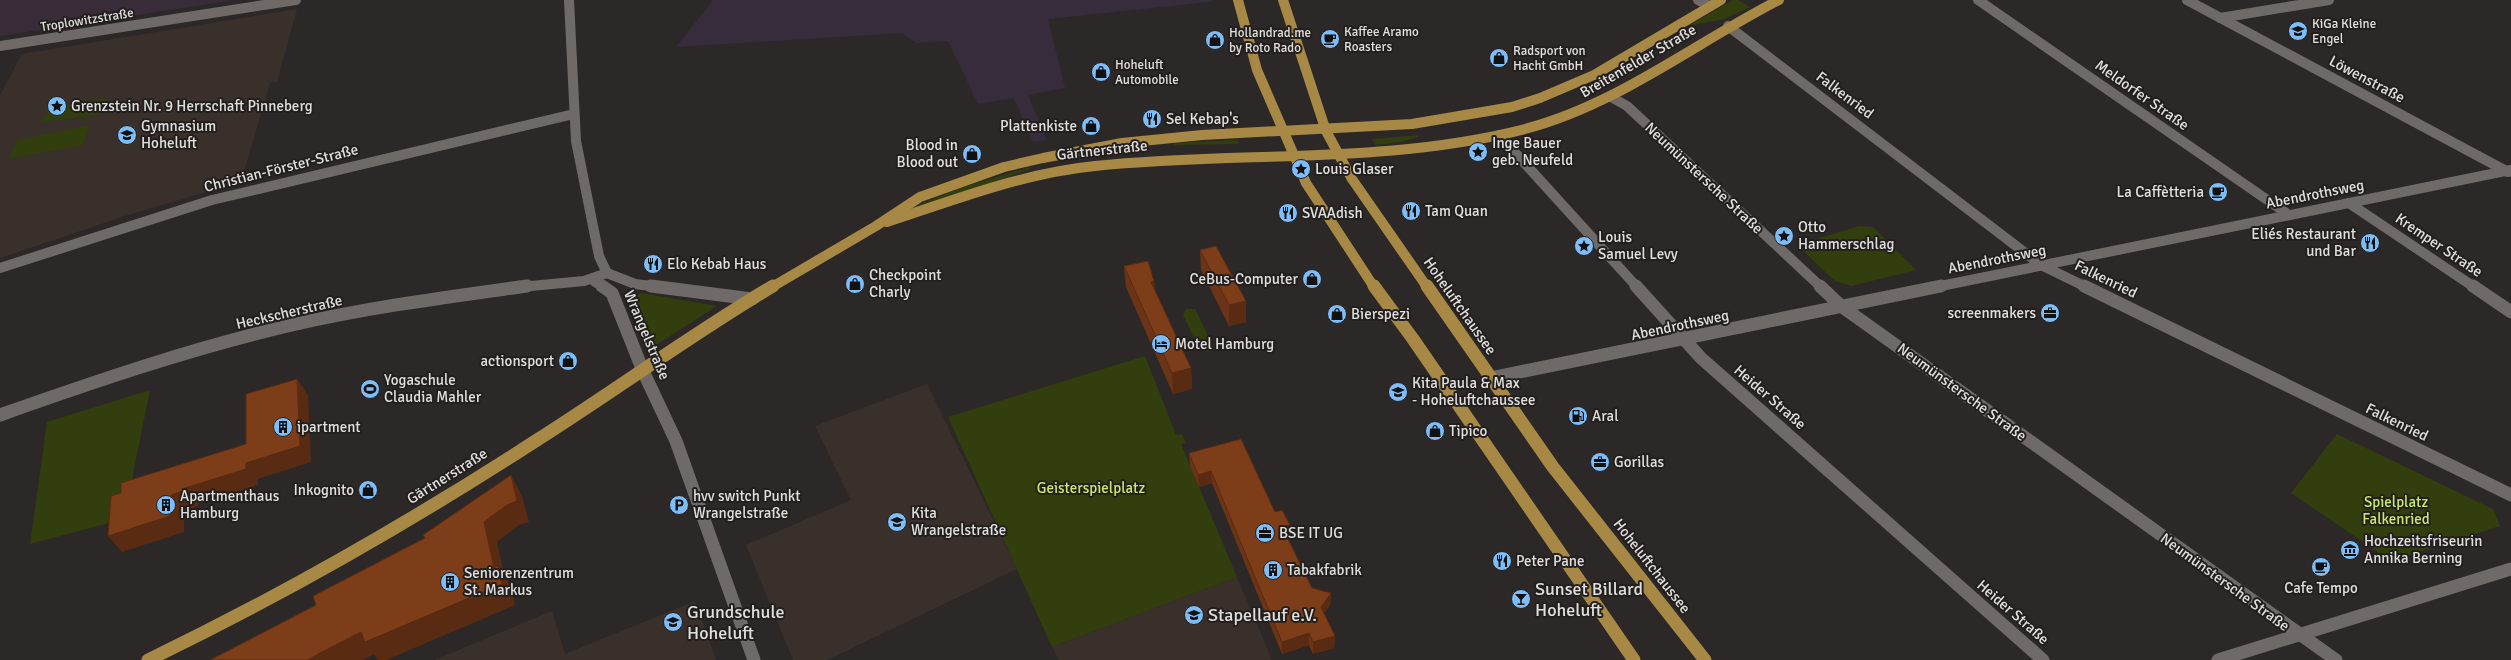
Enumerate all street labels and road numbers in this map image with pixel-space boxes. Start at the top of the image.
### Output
street label: Troplowitzstraße [39,5,135,35]
street label: Breitenfelder Straße [1577,20,1699,102]
street label: Löwenstraße [2326,52,2408,106]
street label: Meldorfer Straße [2092,56,2192,134]
street label: Falkenried [1813,67,1877,123]
street label: Neumünstersche Straße [1641,119,1767,237]
street label: Gärtnerstraße [1056,136,1148,164]
street label: Christian-Förster-Straße [202,140,360,196]
street label: Abendrothsweg [2264,176,2366,212]
street label: Kremper Straße [2392,209,2486,281]
street label: Abendrothsweg [1946,241,2048,277]
street label: Hoheluftchaussee [1420,254,1500,358]
street label: Falkenried [2072,256,2140,302]
street label: Wrangelstraße [620,288,674,382]
street label: Heckscherstraße [234,291,344,333]
street label: Abendrothsweg [1629,306,1731,344]
street label: Neumünstersche Straße [1894,339,2030,445]
street label: Heider Straße [1730,361,1810,433]
street label: Falkenried [2363,399,2431,445]
street label: Gärtnerstraße [404,444,490,508]
street label: Hoheluftchaussee [1610,515,1694,617]
street label: Neumünstersche Straße [2157,529,2293,635]
street label: Heider Straße [1973,576,2053,648]

